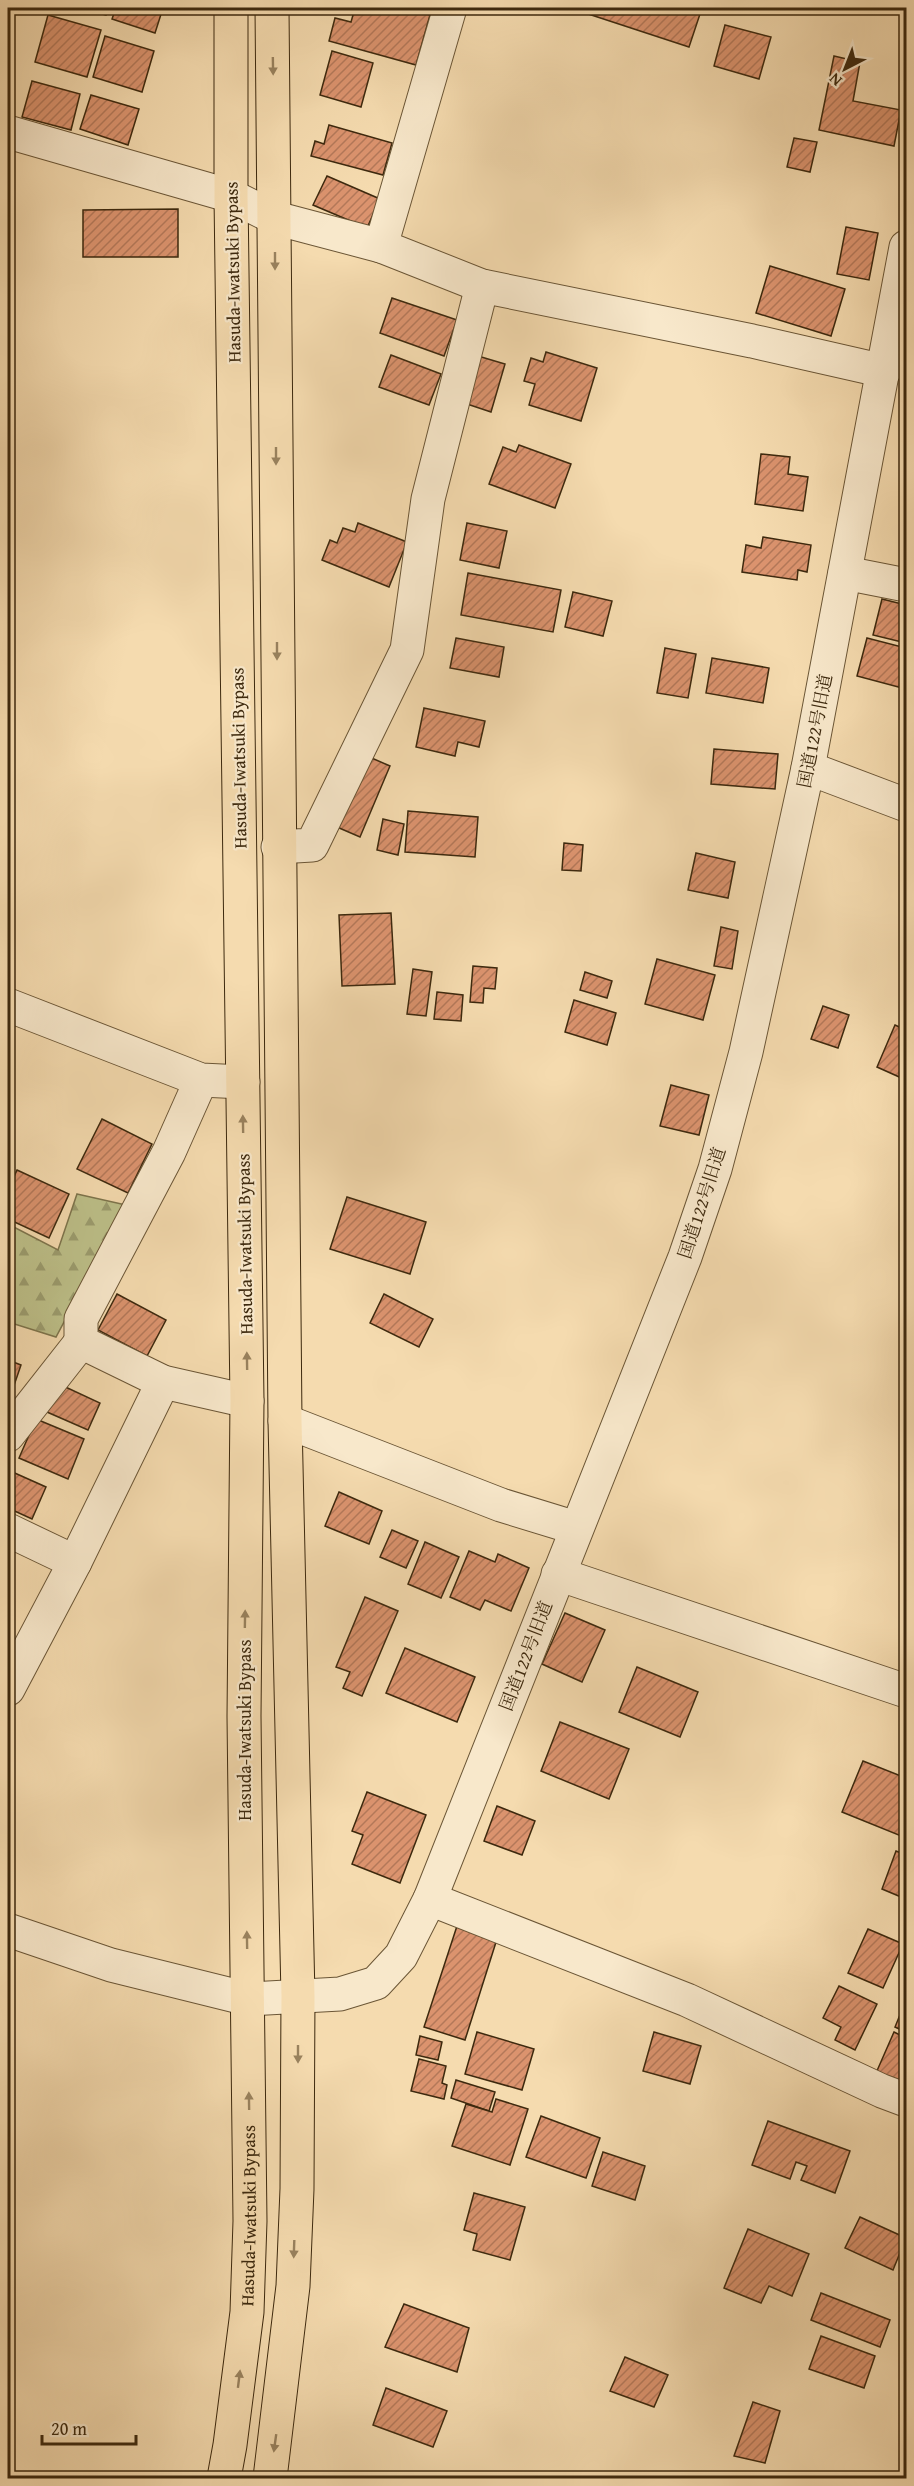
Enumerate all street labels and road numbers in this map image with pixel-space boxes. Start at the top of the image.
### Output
street label: Hasuda-Iwatsuki Bypass [217,181,248,363]
street label: Hasuda-Iwatsuki Bypass [223,667,254,849]
street label: 国道122号旧道 [790,671,839,790]
street label: 国道122号旧道 [671,1144,732,1262]
street label: Hasuda-Iwatsuki Bypass [229,1153,260,1335]
street label: 国道122号旧道 [492,1597,559,1715]
street label: Hasuda-Iwatsuki Bypass [231,1639,258,1821]
street label: Hasuda-Iwatsuki Bypass [233,2125,263,2307]

